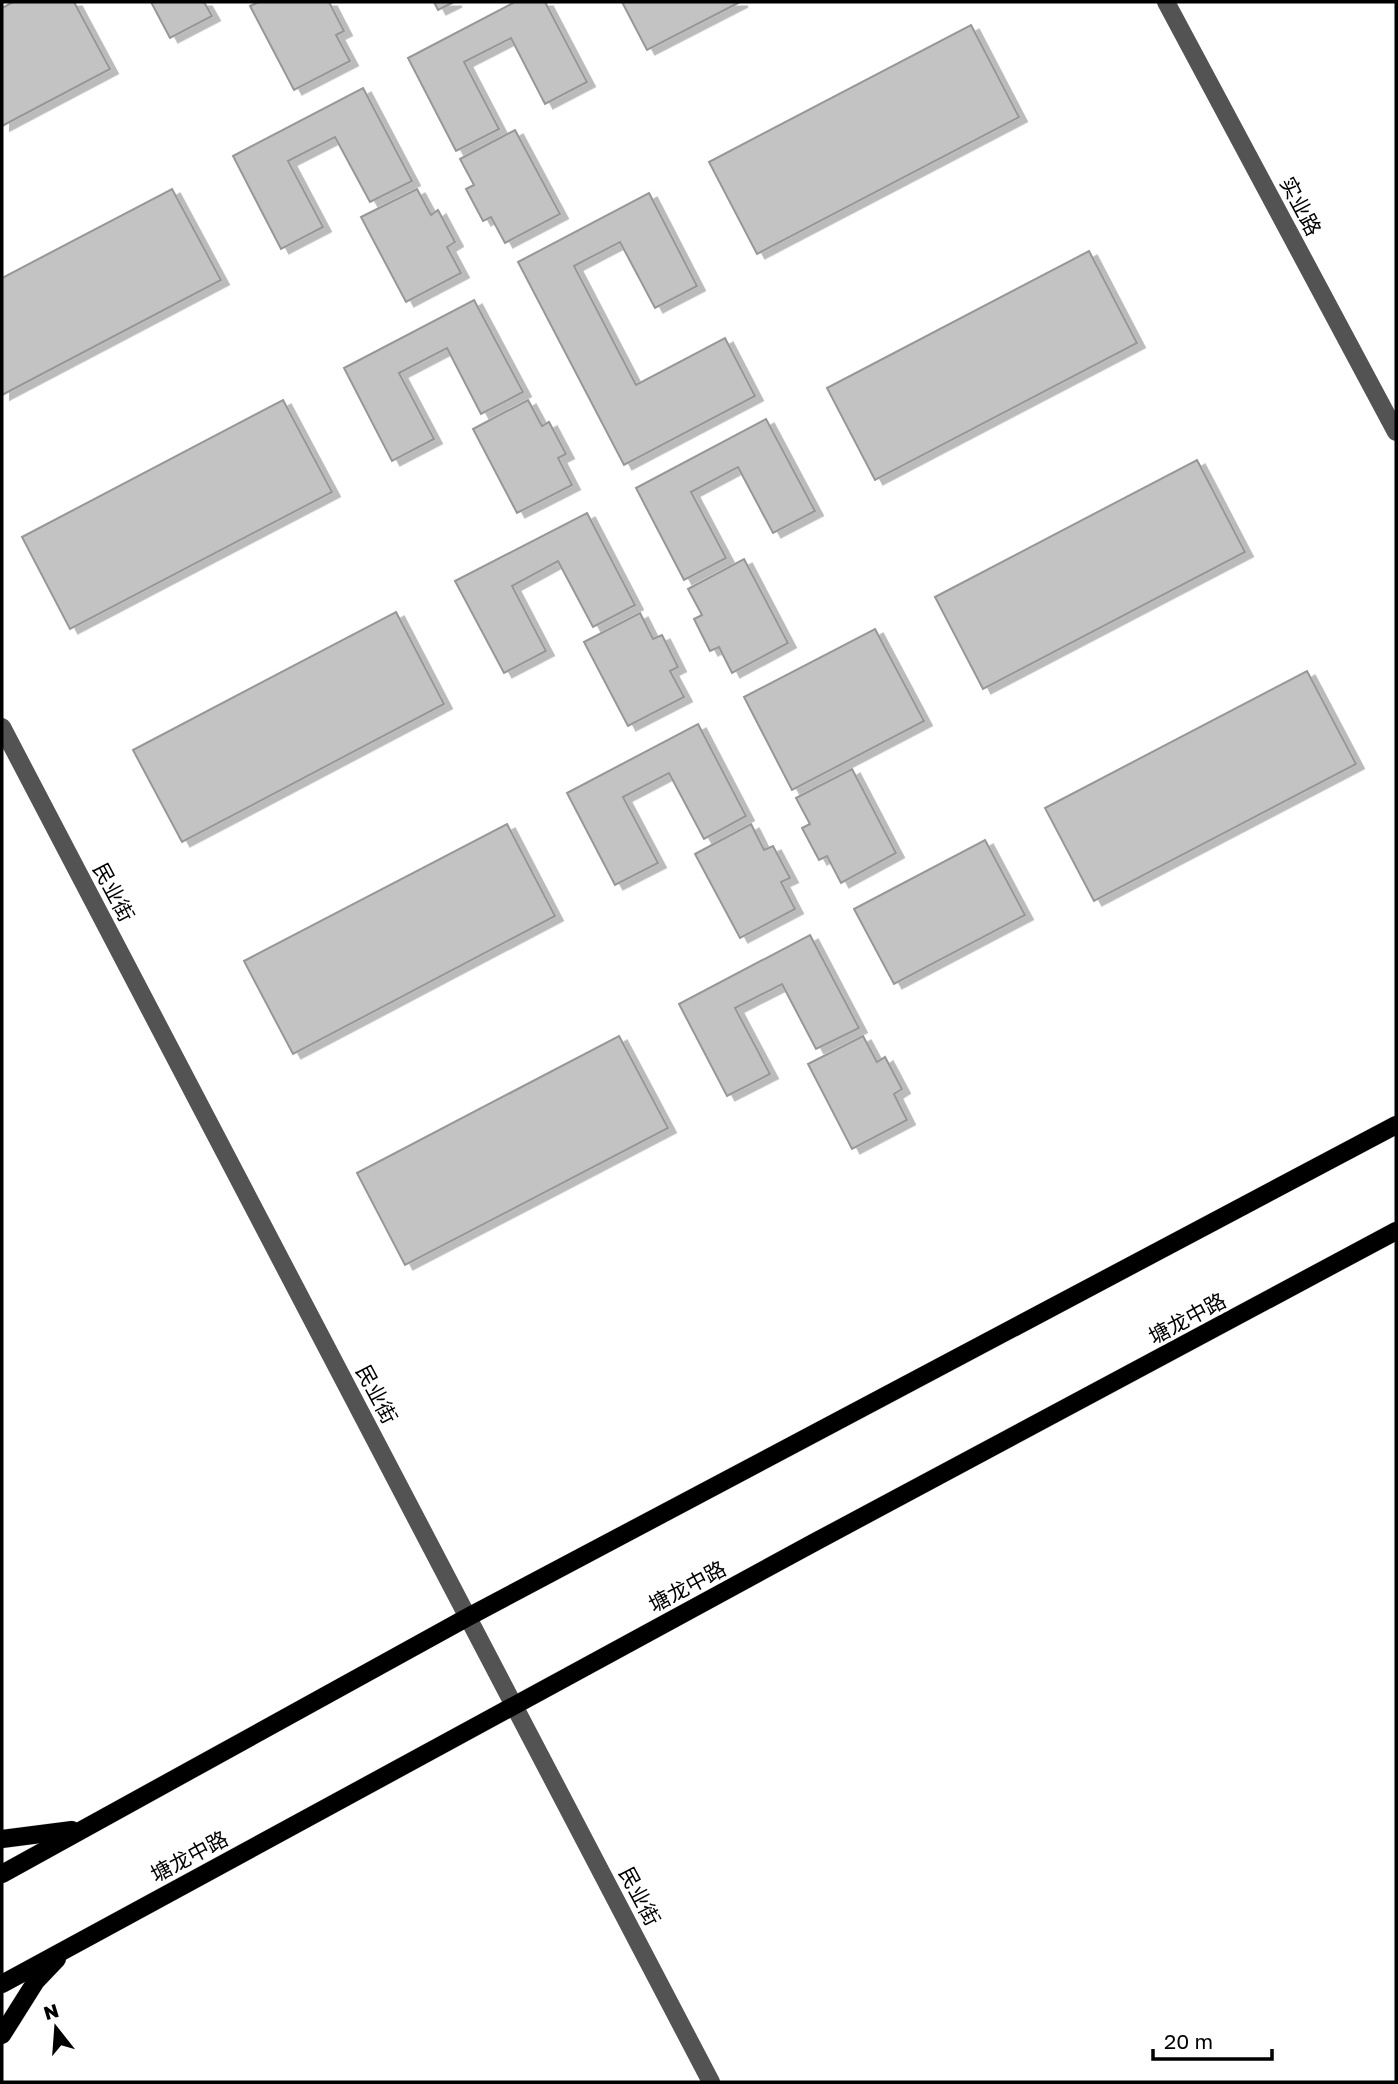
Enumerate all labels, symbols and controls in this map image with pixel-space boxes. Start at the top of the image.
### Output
street label: 实业路 [1275,172,1327,240]
street label: 民业街 [88,858,140,926]
street label: 塘龙中路 [1144,1287,1230,1349]
street label: 民业街 [351,1360,403,1428]
street label: 塘龙中路 [644,1555,730,1617]
street label: 塘龙中路 [146,1825,232,1887]
street label: 民业街 [614,1862,666,1930]
north arrow [21,1993,91,2063]
text: N [41,1998,61,2024]
scale bar [1153,2018,1272,2062]
text: 20 m [1164,2028,1213,2054]

